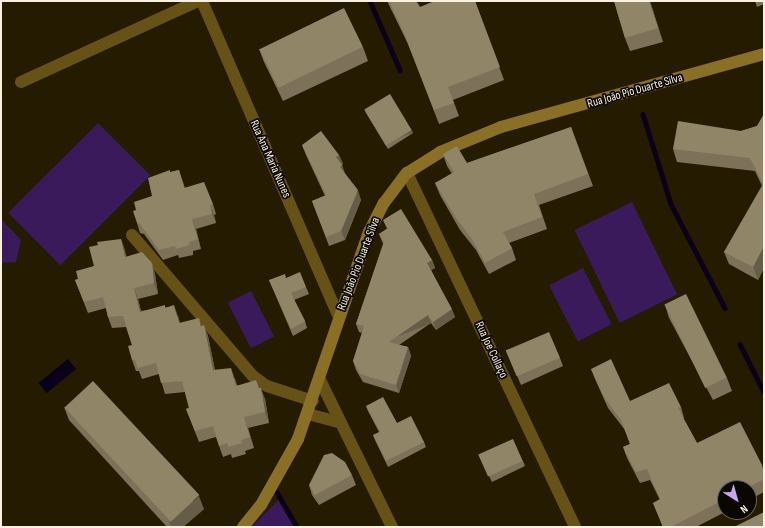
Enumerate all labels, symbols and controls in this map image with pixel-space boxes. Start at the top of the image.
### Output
street label: Rua João Pio Duarte Silva [586,71,684,111]
street label: Rua Ana Maria Nunes [246,118,294,200]
street label: Rua João Pio Duarte Silva [335,216,383,312]
street label: Rua Joe Collaço [472,319,510,381]
north arrow [717,480,757,520]
text: N [738,502,750,516]

